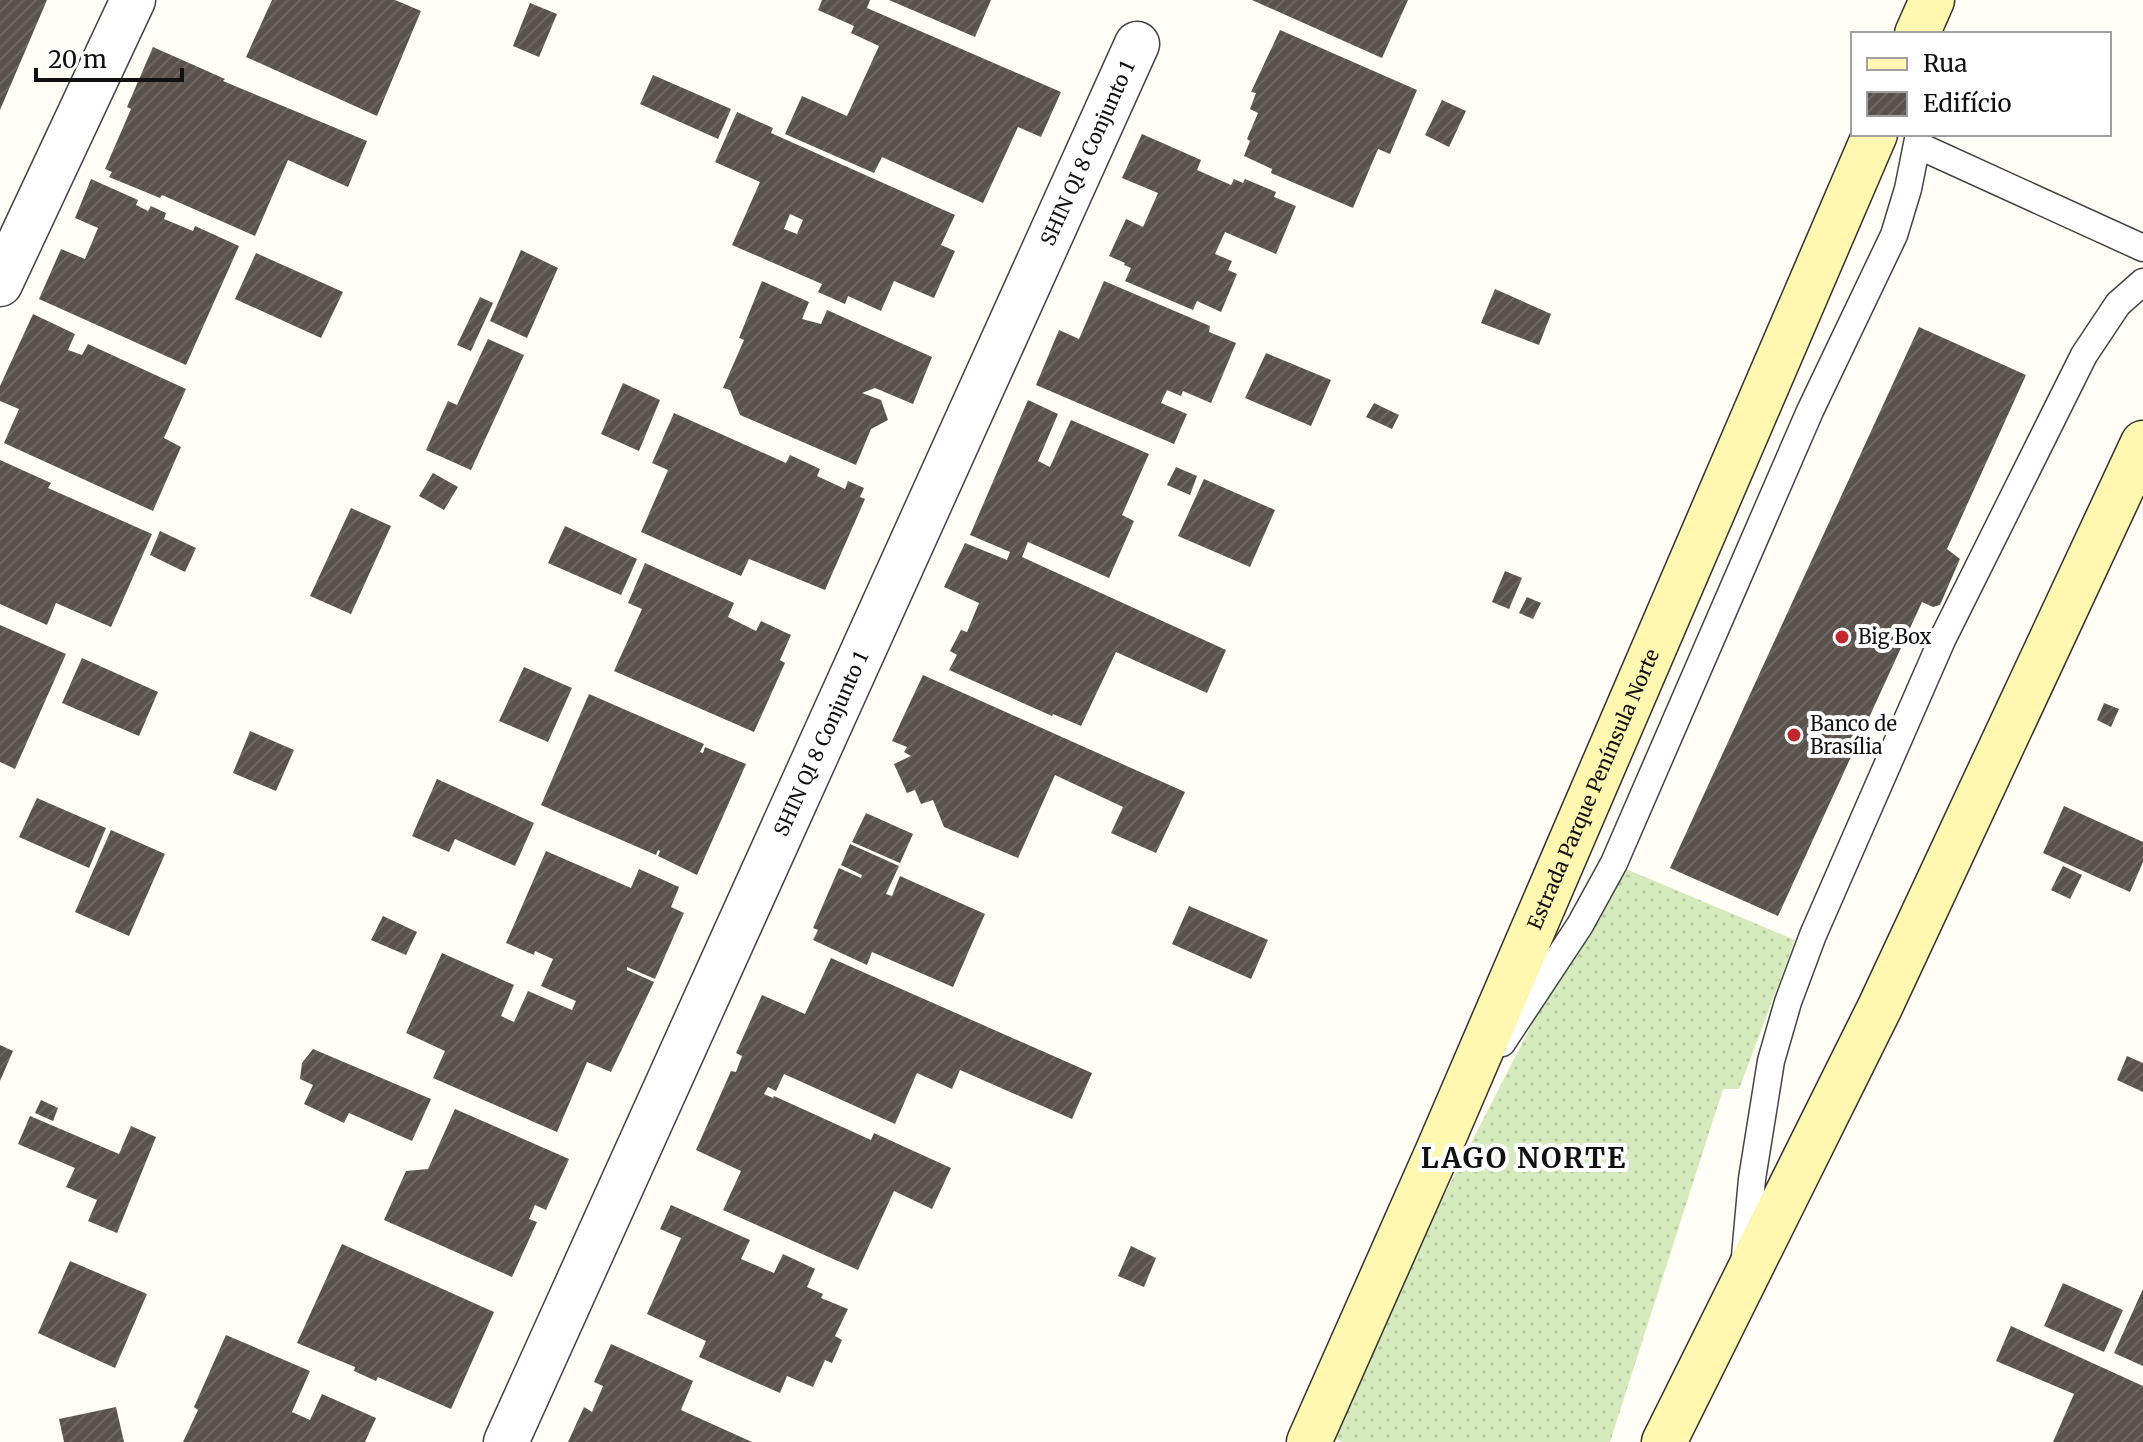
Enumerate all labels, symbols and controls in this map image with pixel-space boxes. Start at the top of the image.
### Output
scale bar [36,32,182,82]
legend [1851,32,2111,136]
text: 20 m [48,44,107,75]
text: Rua [1923,48,1967,79]
street label: SHIN QI 8 Conjunto 1 [1035,57,1140,249]
text: Edifício [1923,88,2011,119]
place label: Big Box [1858,624,1932,649]
marker: Big Box [1833,628,1851,646]
street label: Estrada Parque Península Norte [1522,645,1664,933]
street label: SHIN QI 8 Conjunto 1 [768,647,873,840]
place label: Banco de Brasília [1810,711,1897,759]
marker: Banco de Brasília [1785,726,1803,744]
district label: LAGO NORTE [1421,1140,1627,1176]

